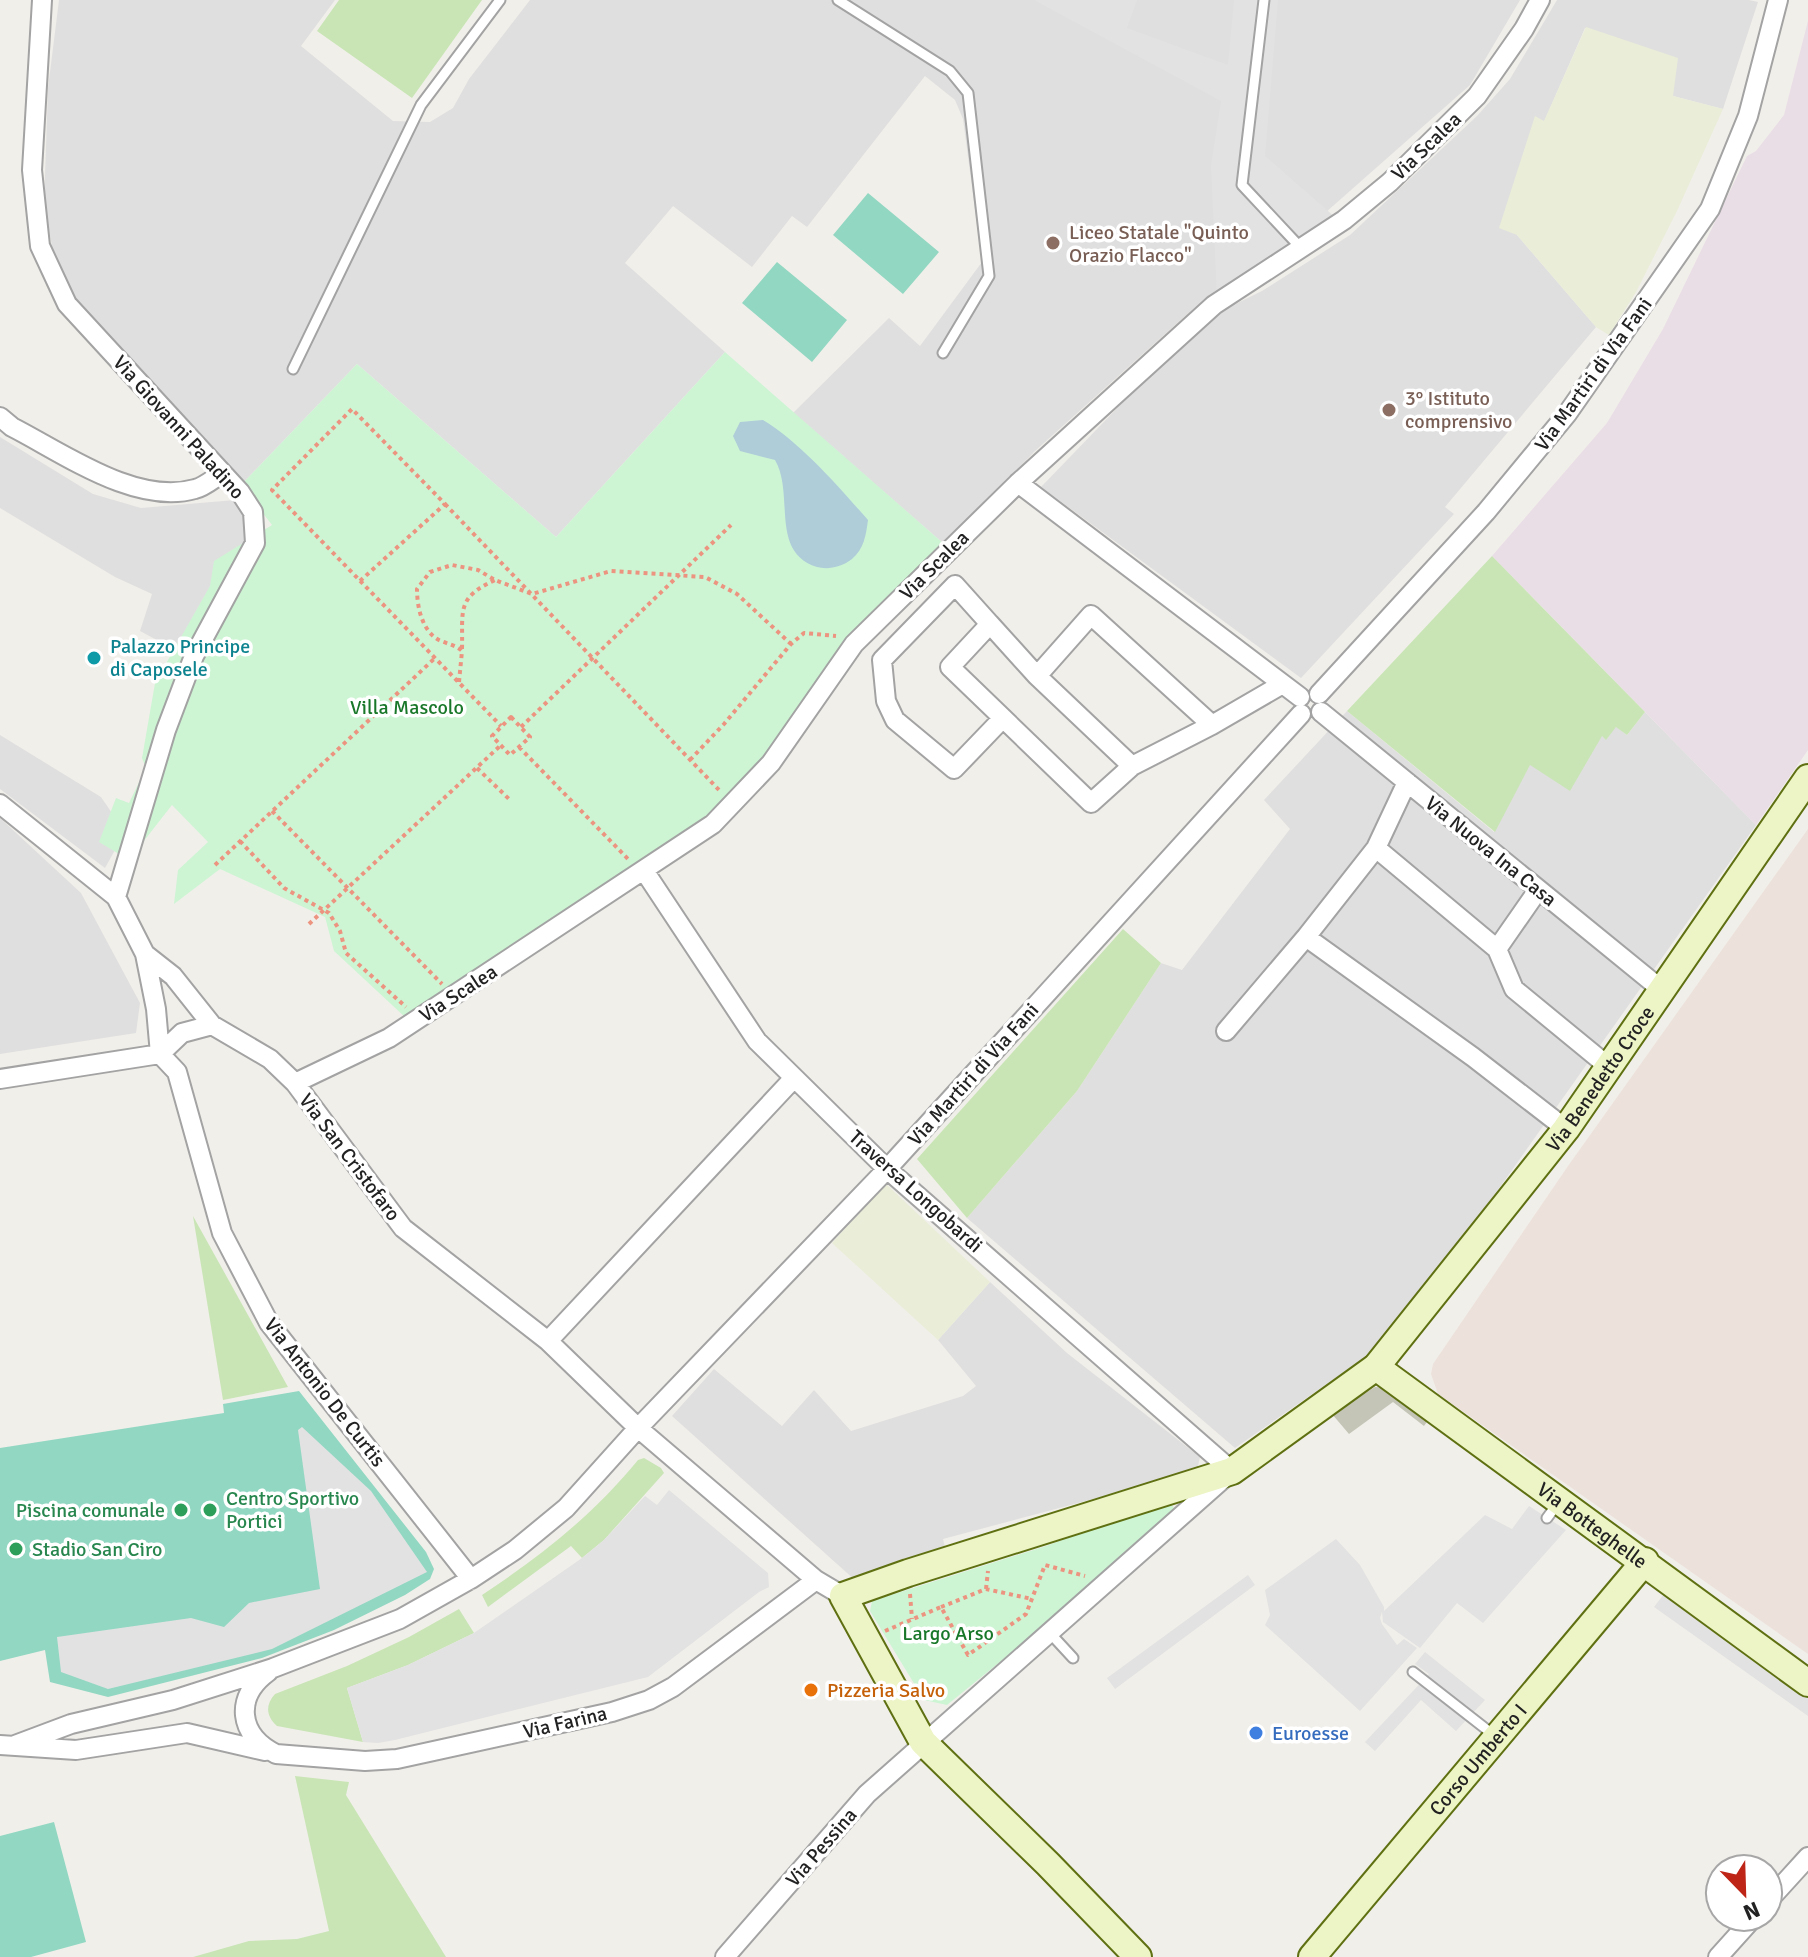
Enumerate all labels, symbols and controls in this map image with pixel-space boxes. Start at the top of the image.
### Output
street label: Via Scalea [1386,107,1467,186]
place label: Liceo Statale "Quinto Orazio Flacco" [1069,220,1249,268]
marker: Liceo Statale "Quinto Orazio Flacco" [1044,234,1062,252]
street label: Via Martiri di Via Fani [1529,293,1657,456]
street label: Via Giovanni Paladino [107,350,250,504]
place label: 3° Istituto comprensivo [1405,386,1512,434]
marker: 3° Istituto comprensivo [1380,401,1398,419]
street label: Via Scalea [894,525,974,605]
place label: Palazzo Principe di Caposele [110,634,250,682]
marker: Palazzo Principe di Caposele [85,649,103,667]
park label: Villa Mascolo [350,695,464,720]
street label: Via Nuova Ina Casa [1420,791,1562,912]
street label: Via Scalea [415,959,502,1028]
street label: Via Martiri di Via Fani [903,998,1044,1151]
street label: Via Benedetto Croce [1541,1001,1660,1157]
street label: Via San Cristofaro [293,1089,406,1226]
street label: Traversa Longobardi [844,1125,988,1258]
street label: Via Antonio De Curtis [259,1313,391,1472]
street label: Via Botteghelle [1532,1477,1652,1574]
place label: Centro Sportivo Portici [226,1486,359,1534]
place label: Piscina comunale [16,1498,165,1523]
marker: Piscina comunale [172,1501,190,1519]
marker: Centro Sportivo Portici [201,1501,219,1519]
place label: Stadio San Ciro [32,1537,162,1562]
marker: Stadio San Ciro [7,1540,25,1558]
park label: Largo Arso [902,1621,994,1646]
place label: Pizzeria Salvo [827,1678,945,1703]
marker: Pizzeria Salvo [802,1681,820,1699]
street label: Corso Umberto I [1424,1699,1533,1821]
street label: Via Farina [521,1701,610,1744]
place label: Euroesse [1272,1721,1349,1746]
marker: Euroesse [1247,1724,1265,1742]
street label: Via Pessina [780,1803,862,1892]
north arrow [1704,1853,1784,1933]
text: N [1739,1896,1764,1926]

